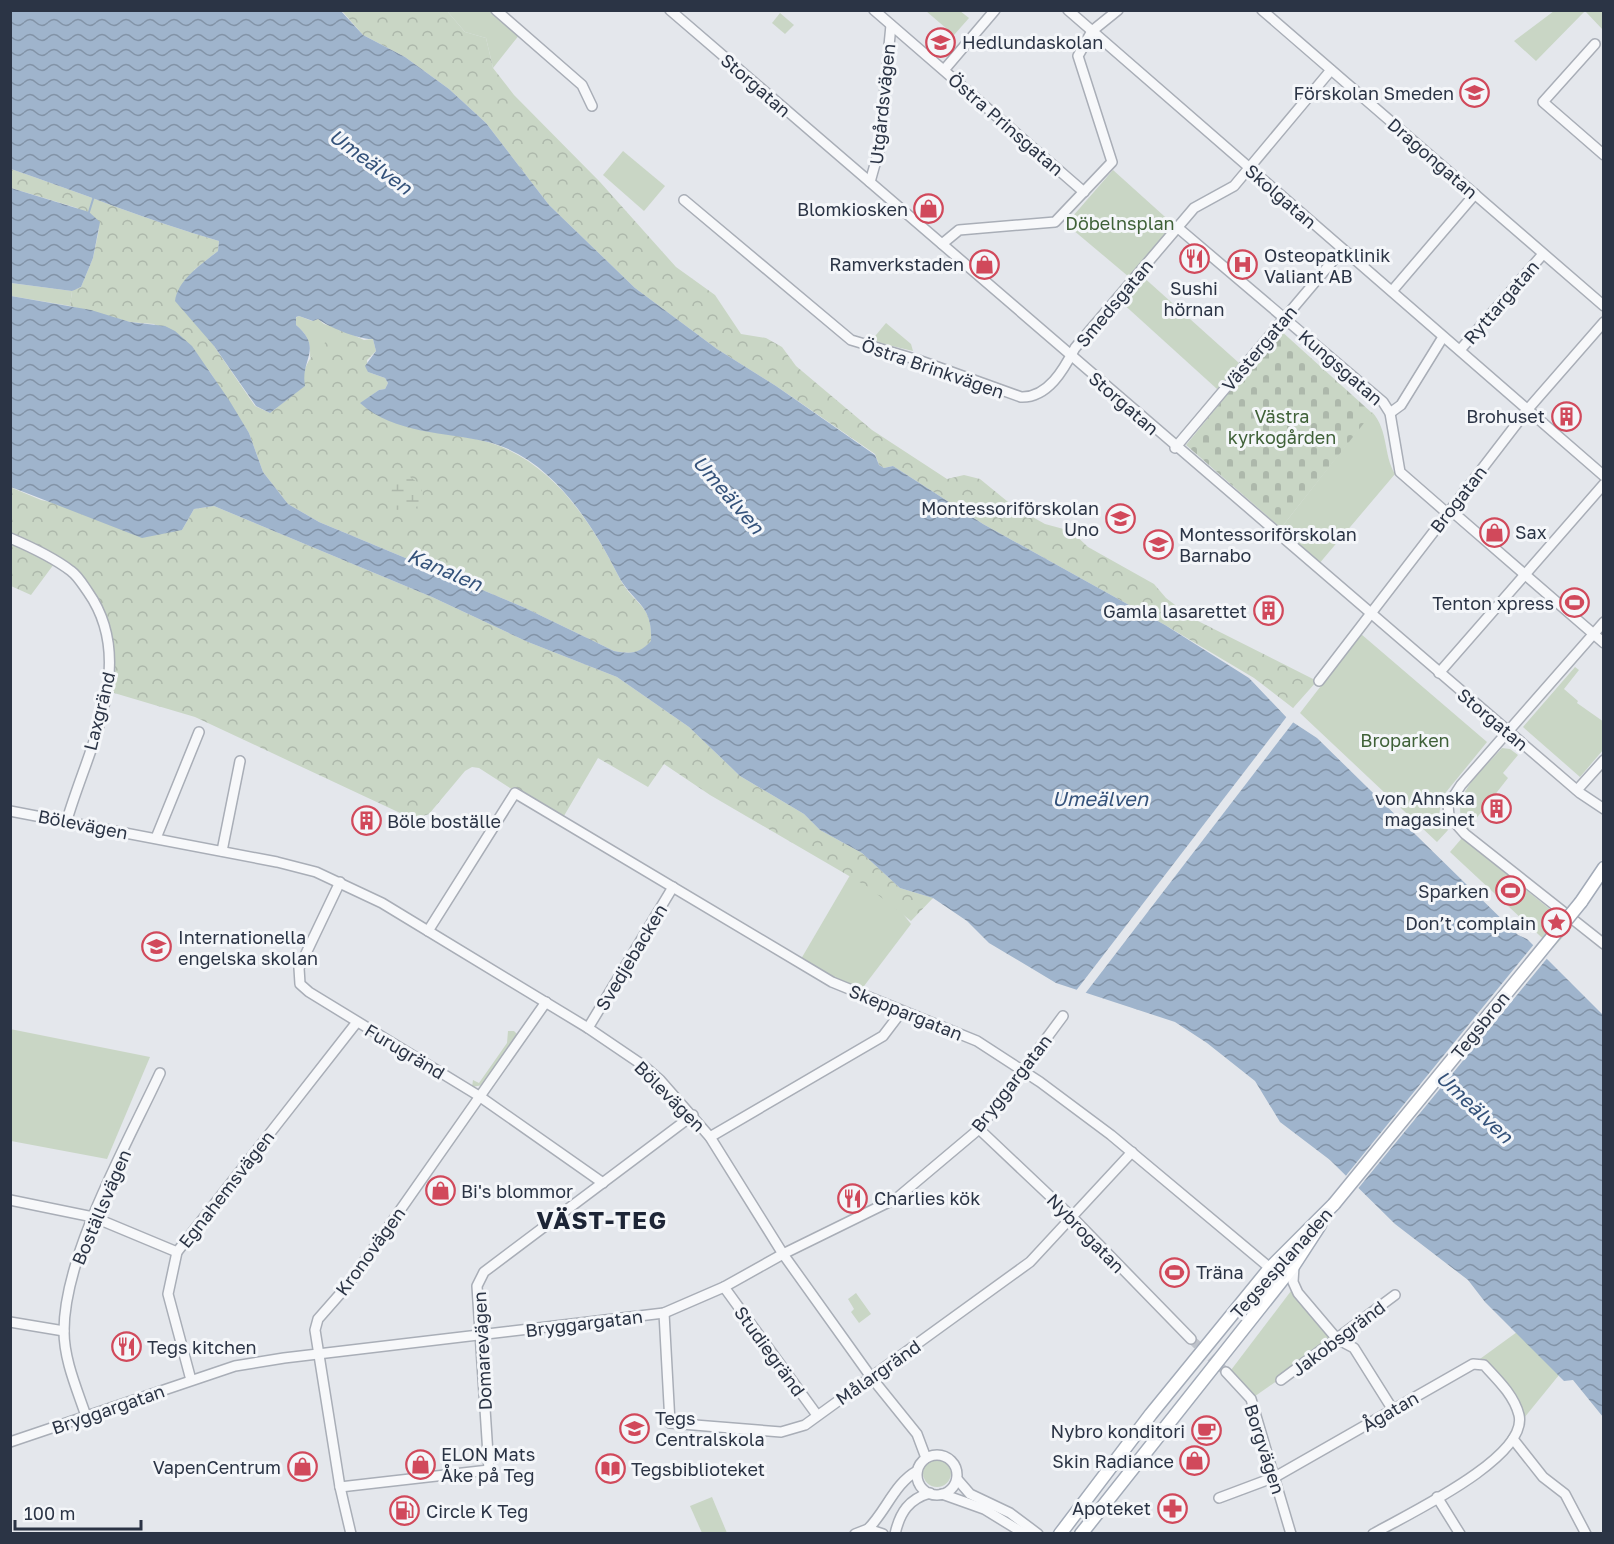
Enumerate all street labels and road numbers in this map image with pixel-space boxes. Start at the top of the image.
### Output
street label: Utgårdsvägen [865,42,899,166]
street label: Storgatan [717,49,795,121]
street label: Östra Prinsgatan [944,68,1068,180]
street label: Dragongatan [1383,113,1483,203]
street label: Skolgatan [1241,159,1321,233]
street label: Smedsgatan [1071,255,1157,351]
street label: Ryttargatan [1459,256,1543,348]
street label: Västergatan [1217,301,1301,395]
street label: Kungsgatan [1294,325,1388,409]
street label: Östra Brinkvägen [859,333,1007,403]
street label: Storgatan [1085,367,1163,439]
street label: Brogatan [1425,461,1491,537]
street label: Laxgränd [79,669,119,753]
street label: Storgatan [1453,683,1533,755]
street label: Bölevägen [36,805,130,843]
street label: Svedjebacken [591,900,671,1014]
street label: Skeppargatan [846,979,966,1045]
street label: Tegsbron [1446,987,1514,1063]
street label: Furugränd [361,1018,449,1084]
street label: Bryggargatan [966,1030,1056,1136]
street label: Bölevägen [630,1056,710,1136]
street label: Egnahemsvägen [173,1126,279,1252]
street label: Boställsvägen [67,1146,135,1268]
street label: Nybrogatan [1043,1189,1129,1277]
street label: Kronovägen [331,1202,409,1300]
street label: Tegsesplanaden [1226,1203,1336,1323]
street label: Domarevägen [468,1291,496,1411]
street label: Jakobsgränd [1287,1296,1389,1380]
street label: Studiegränd [730,1302,810,1400]
street label: Bryggargatan [524,1305,644,1341]
street label: Målargränd [831,1335,925,1409]
street label: Bryggargatan [49,1379,167,1439]
street label: Ågatan [1358,1386,1422,1436]
street label: Borgvägen [1240,1401,1290,1497]

